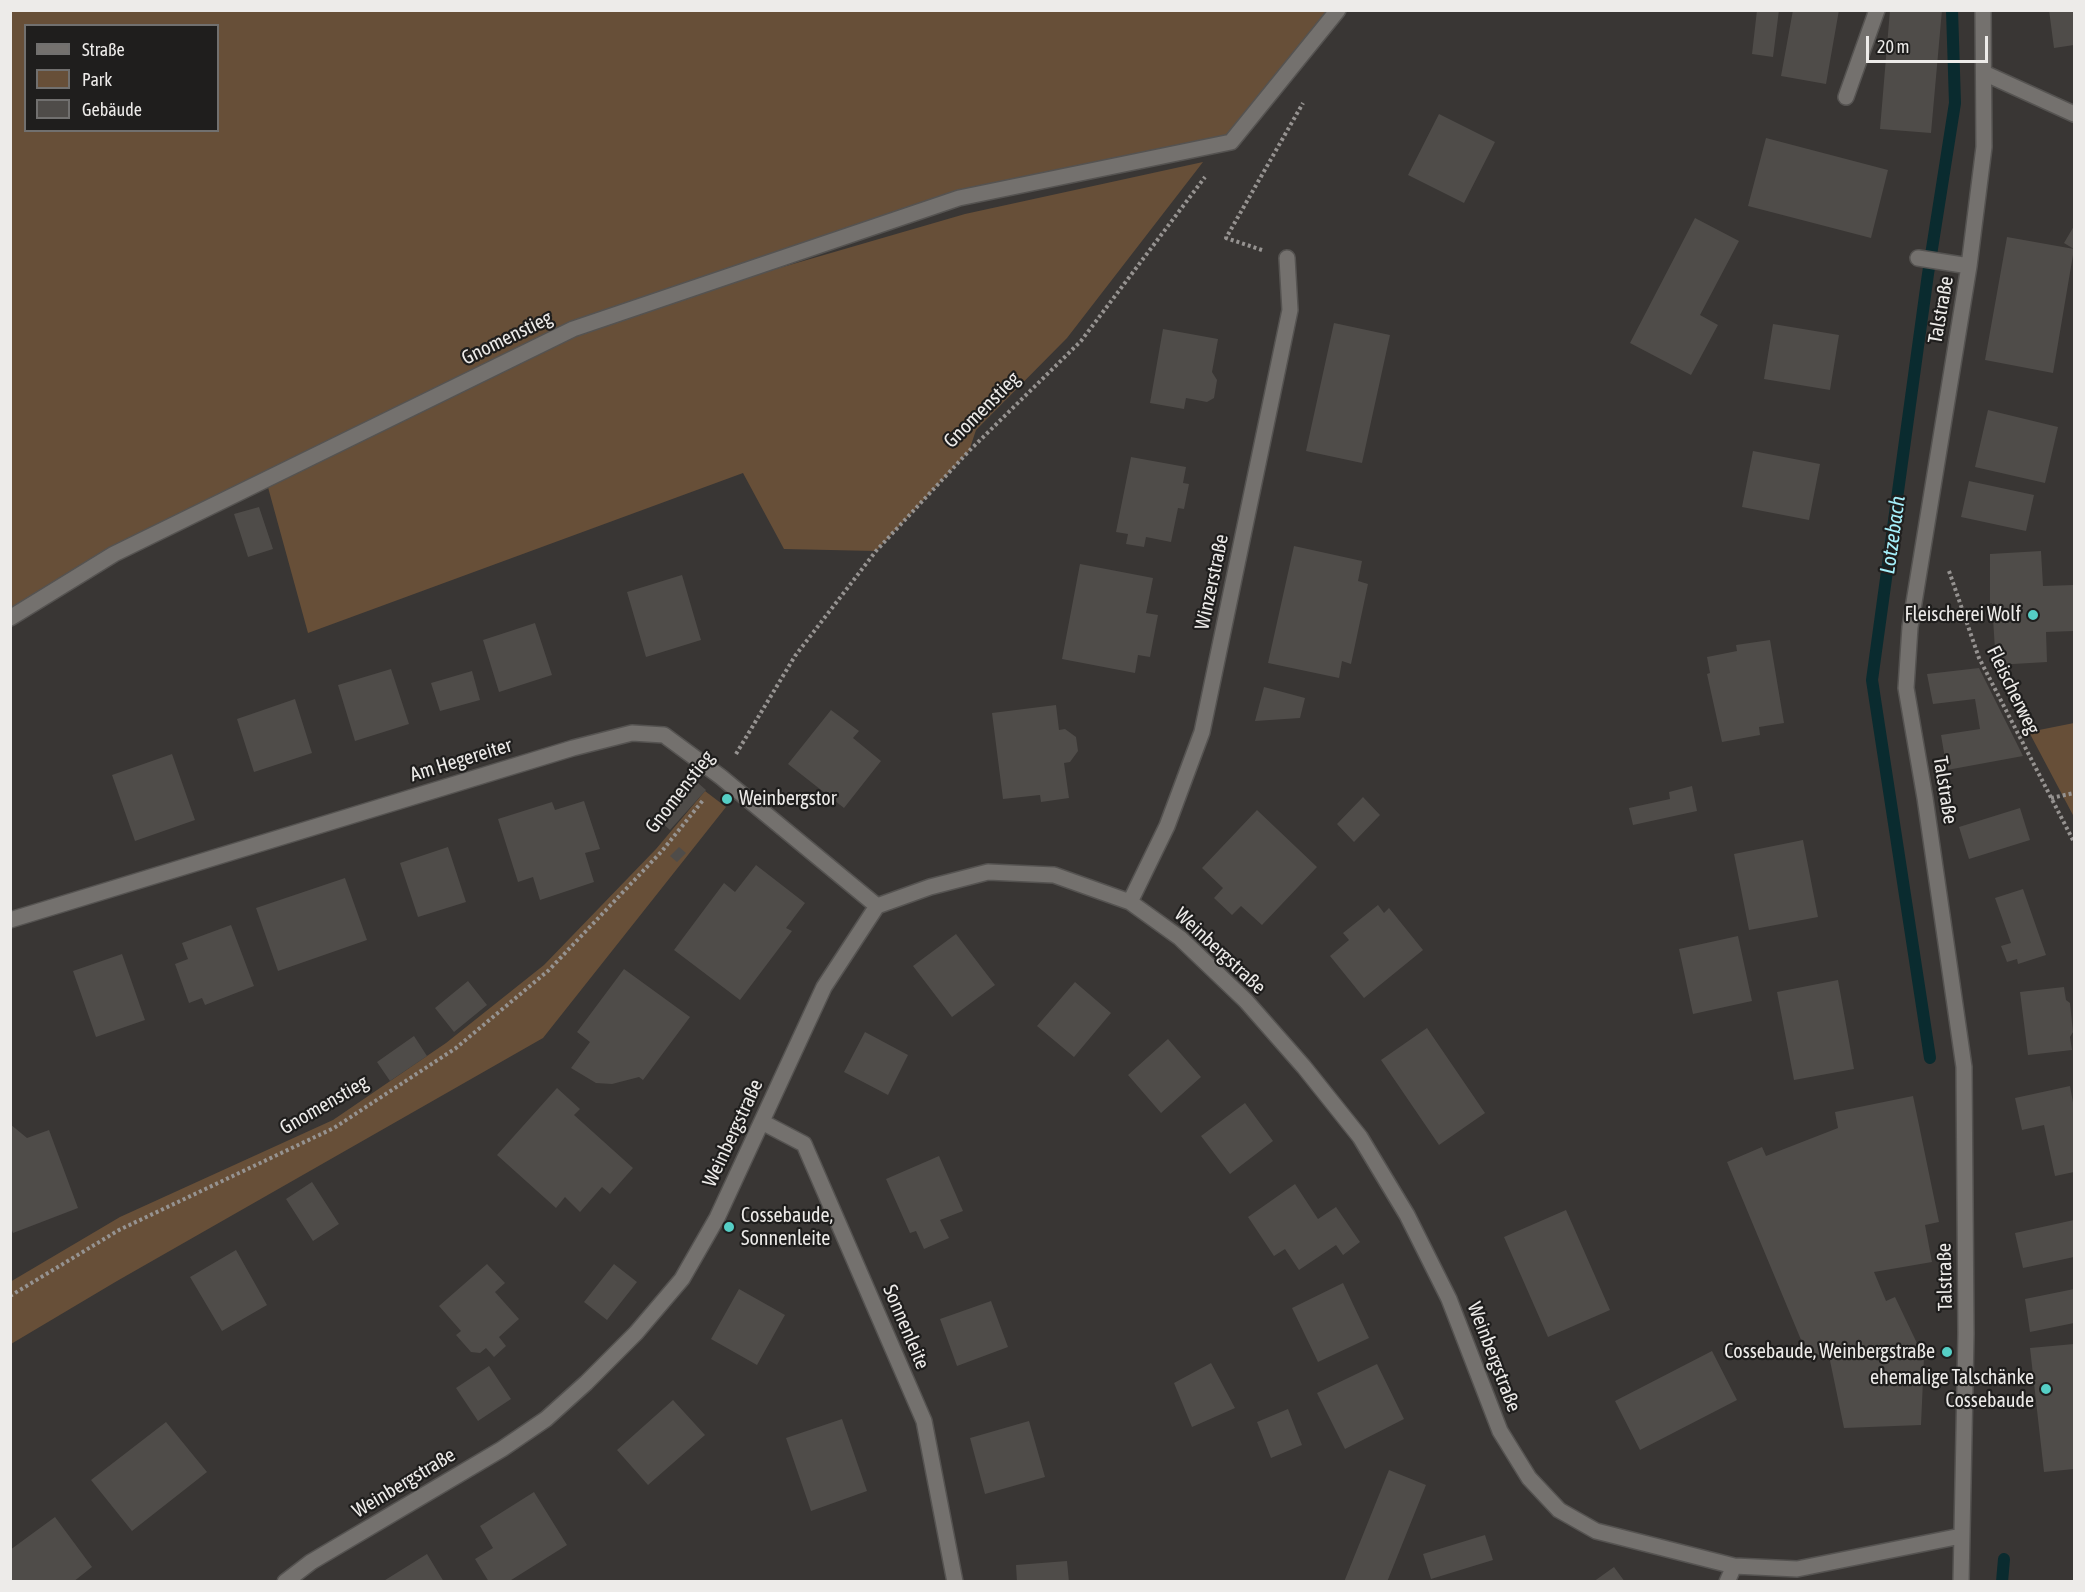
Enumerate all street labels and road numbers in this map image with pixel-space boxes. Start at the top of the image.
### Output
street label: Talstraße [1923,274,1959,346]
street label: Gnomenstieg [458,306,556,370]
street label: Gnomenstieg [939,367,1025,453]
street label: Winzerstraße [1190,532,1234,632]
street label: Fleischerweg [1981,642,2045,738]
street label: Am Hegereiter [407,733,515,787]
street label: Gnomenstieg [640,746,720,838]
street label: Talstraße [1928,755,1962,825]
street label: Weinbergstraße [1169,903,1271,999]
street label: Gnomenstieg [276,1070,372,1140]
street label: Weinbergstraße [698,1075,768,1191]
street label: Talstraße [1932,1243,1958,1311]
street label: Sonnenleite [877,1281,935,1373]
street label: Weinbergstraße [1462,1299,1526,1415]
street label: Weinbergstraße [348,1443,460,1523]

